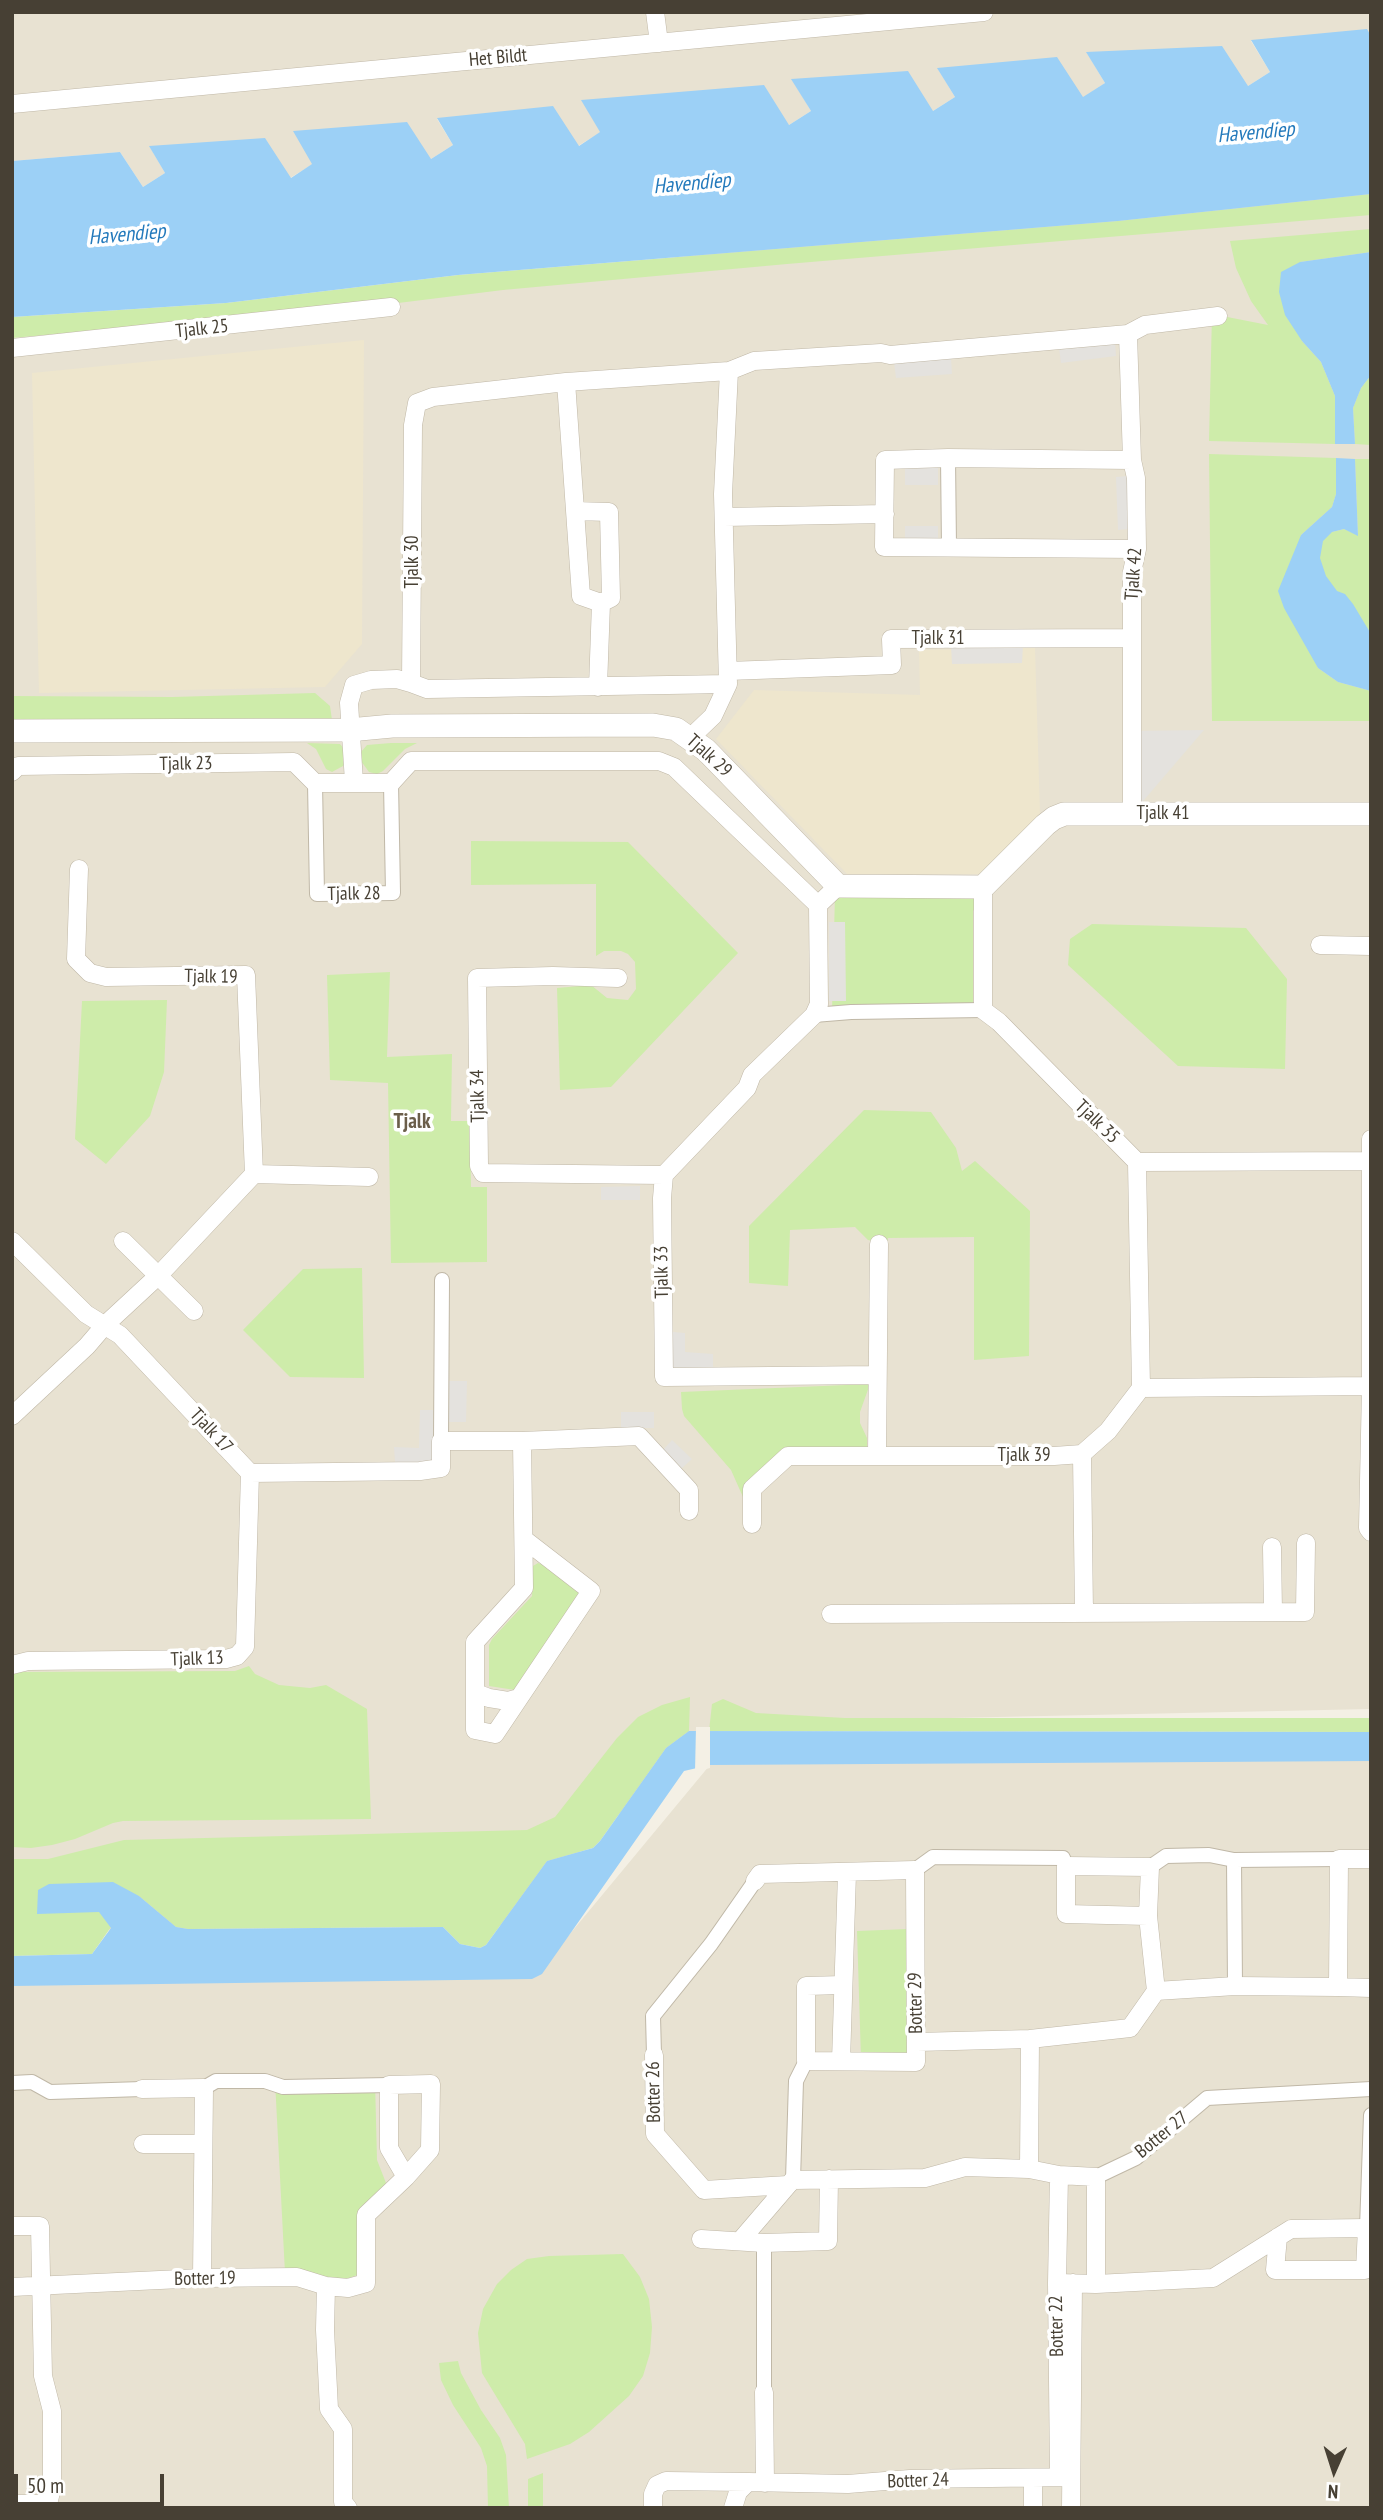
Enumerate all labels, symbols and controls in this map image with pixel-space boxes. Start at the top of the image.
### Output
street label: Het Bildt [468,44,528,72]
water label: Havendiep [1216,117,1296,149]
water label: Havendiep [652,168,732,200]
water label: Havendiep [87,219,167,251]
street label: Tjalk 25 [174,315,230,343]
street label: Tjalk 30 [402,535,424,589]
street label: Tjalk 42 [1121,547,1147,601]
street label: Tjalk 31 [911,628,965,650]
street label: Tjalk 29 [682,730,736,782]
street label: Tjalk 23 [159,752,213,776]
street label: Tjalk 41 [1136,803,1190,825]
street label: Tjalk 28 [327,882,381,906]
street label: Tjalk 19 [184,965,238,989]
street label: Tjalk 34 [466,1069,490,1123]
street label: Tjalk 35 [1070,1095,1124,1149]
district label: Tjalk [393,1109,431,1135]
street label: Tjalk 33 [650,1245,674,1299]
street label: Tjalk 17 [185,1404,237,1458]
street label: Tjalk 39 [997,1445,1051,1467]
street label: Tjalk 13 [170,1647,224,1671]
street label: Botter 29 [904,1972,928,2034]
street label: Botter 26 [642,2061,666,2123]
street label: Botter 27 [1131,2107,1193,2163]
street label: Botter 19 [174,2267,236,2291]
street label: Botter 22 [1045,2295,1069,2357]
north arrow [1299,2436,1369,2506]
scale bar [18,2460,168,2504]
street label: Botter 24 [887,2469,949,2493]
text: 50 m [27,2472,64,2499]
text: N [1327,2480,1339,2504]

